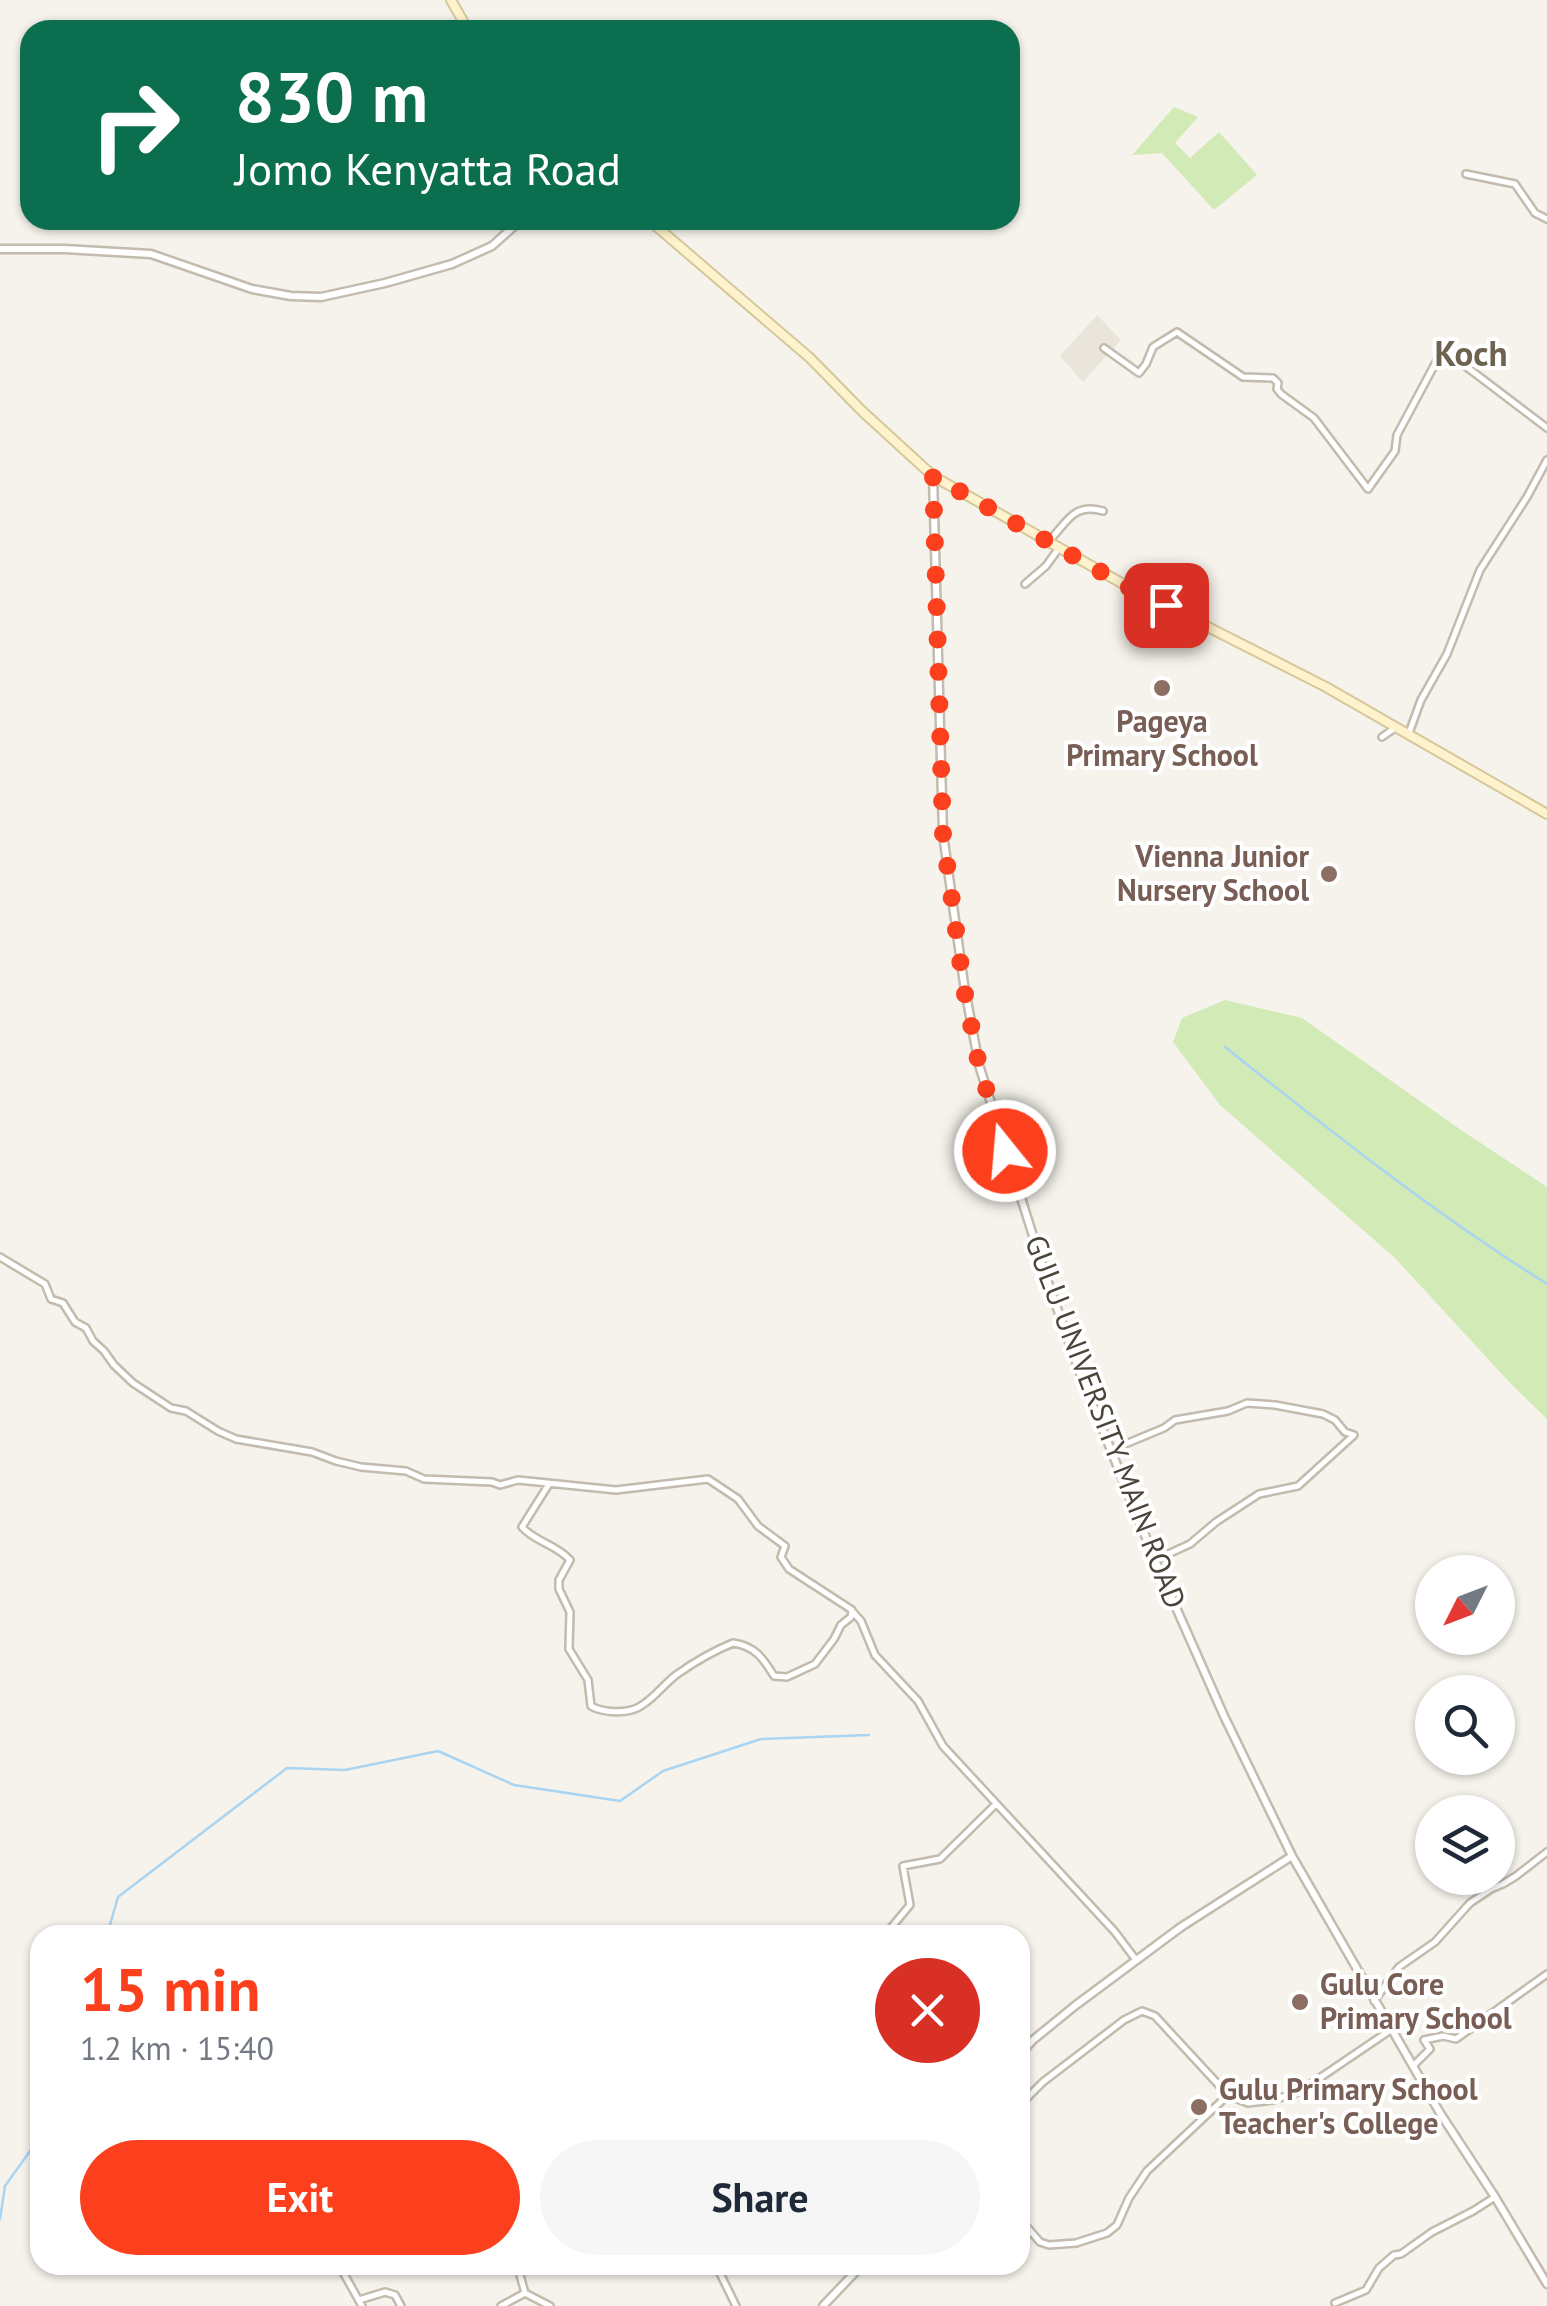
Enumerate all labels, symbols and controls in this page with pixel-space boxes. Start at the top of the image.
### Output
text: 830 m [235,51,428,141]
icon: right [70,60,200,190]
text: Jomo Kenyatta Road [235,139,621,197]
district label: Koch [1434,330,1508,376]
pin [1124,563,1209,648]
icon: arrive [1139,578,1194,633]
marker: Pageya Primary School [1151,677,1173,699]
place label: Pageya Primary School [1066,701,1258,774]
place label: Vienna Junior Nursery School [1117,836,1309,909]
marker: Vienna Junior Nursery School [1318,863,1340,885]
position arrow [953,1099,1057,1203]
street label: GULU UNIVERSITY MAIN ROAD [1017,1229,1196,1614]
north arrow [1415,1555,1515,1655]
map controls [1415,1555,1515,1895]
button: search [1415,1675,1515,1775]
button: layers [1415,1795,1515,1895]
text: 15 min [80,1950,260,2028]
button: close [875,1958,980,2063]
place label: Gulu Core Primary School [1320,1964,1512,2037]
marker: Gulu Core Primary School [1289,1991,1311,2013]
text: 1.2 km · 15:40 [80,2027,274,2069]
place label: Gulu Primary School Teacher's College [1219,2069,1478,2142]
marker: Gulu Primary School Teacher's College [1188,2096,1210,2118]
button: Exit [80,2140,520,2255]
button: Share [540,2140,980,2255]

